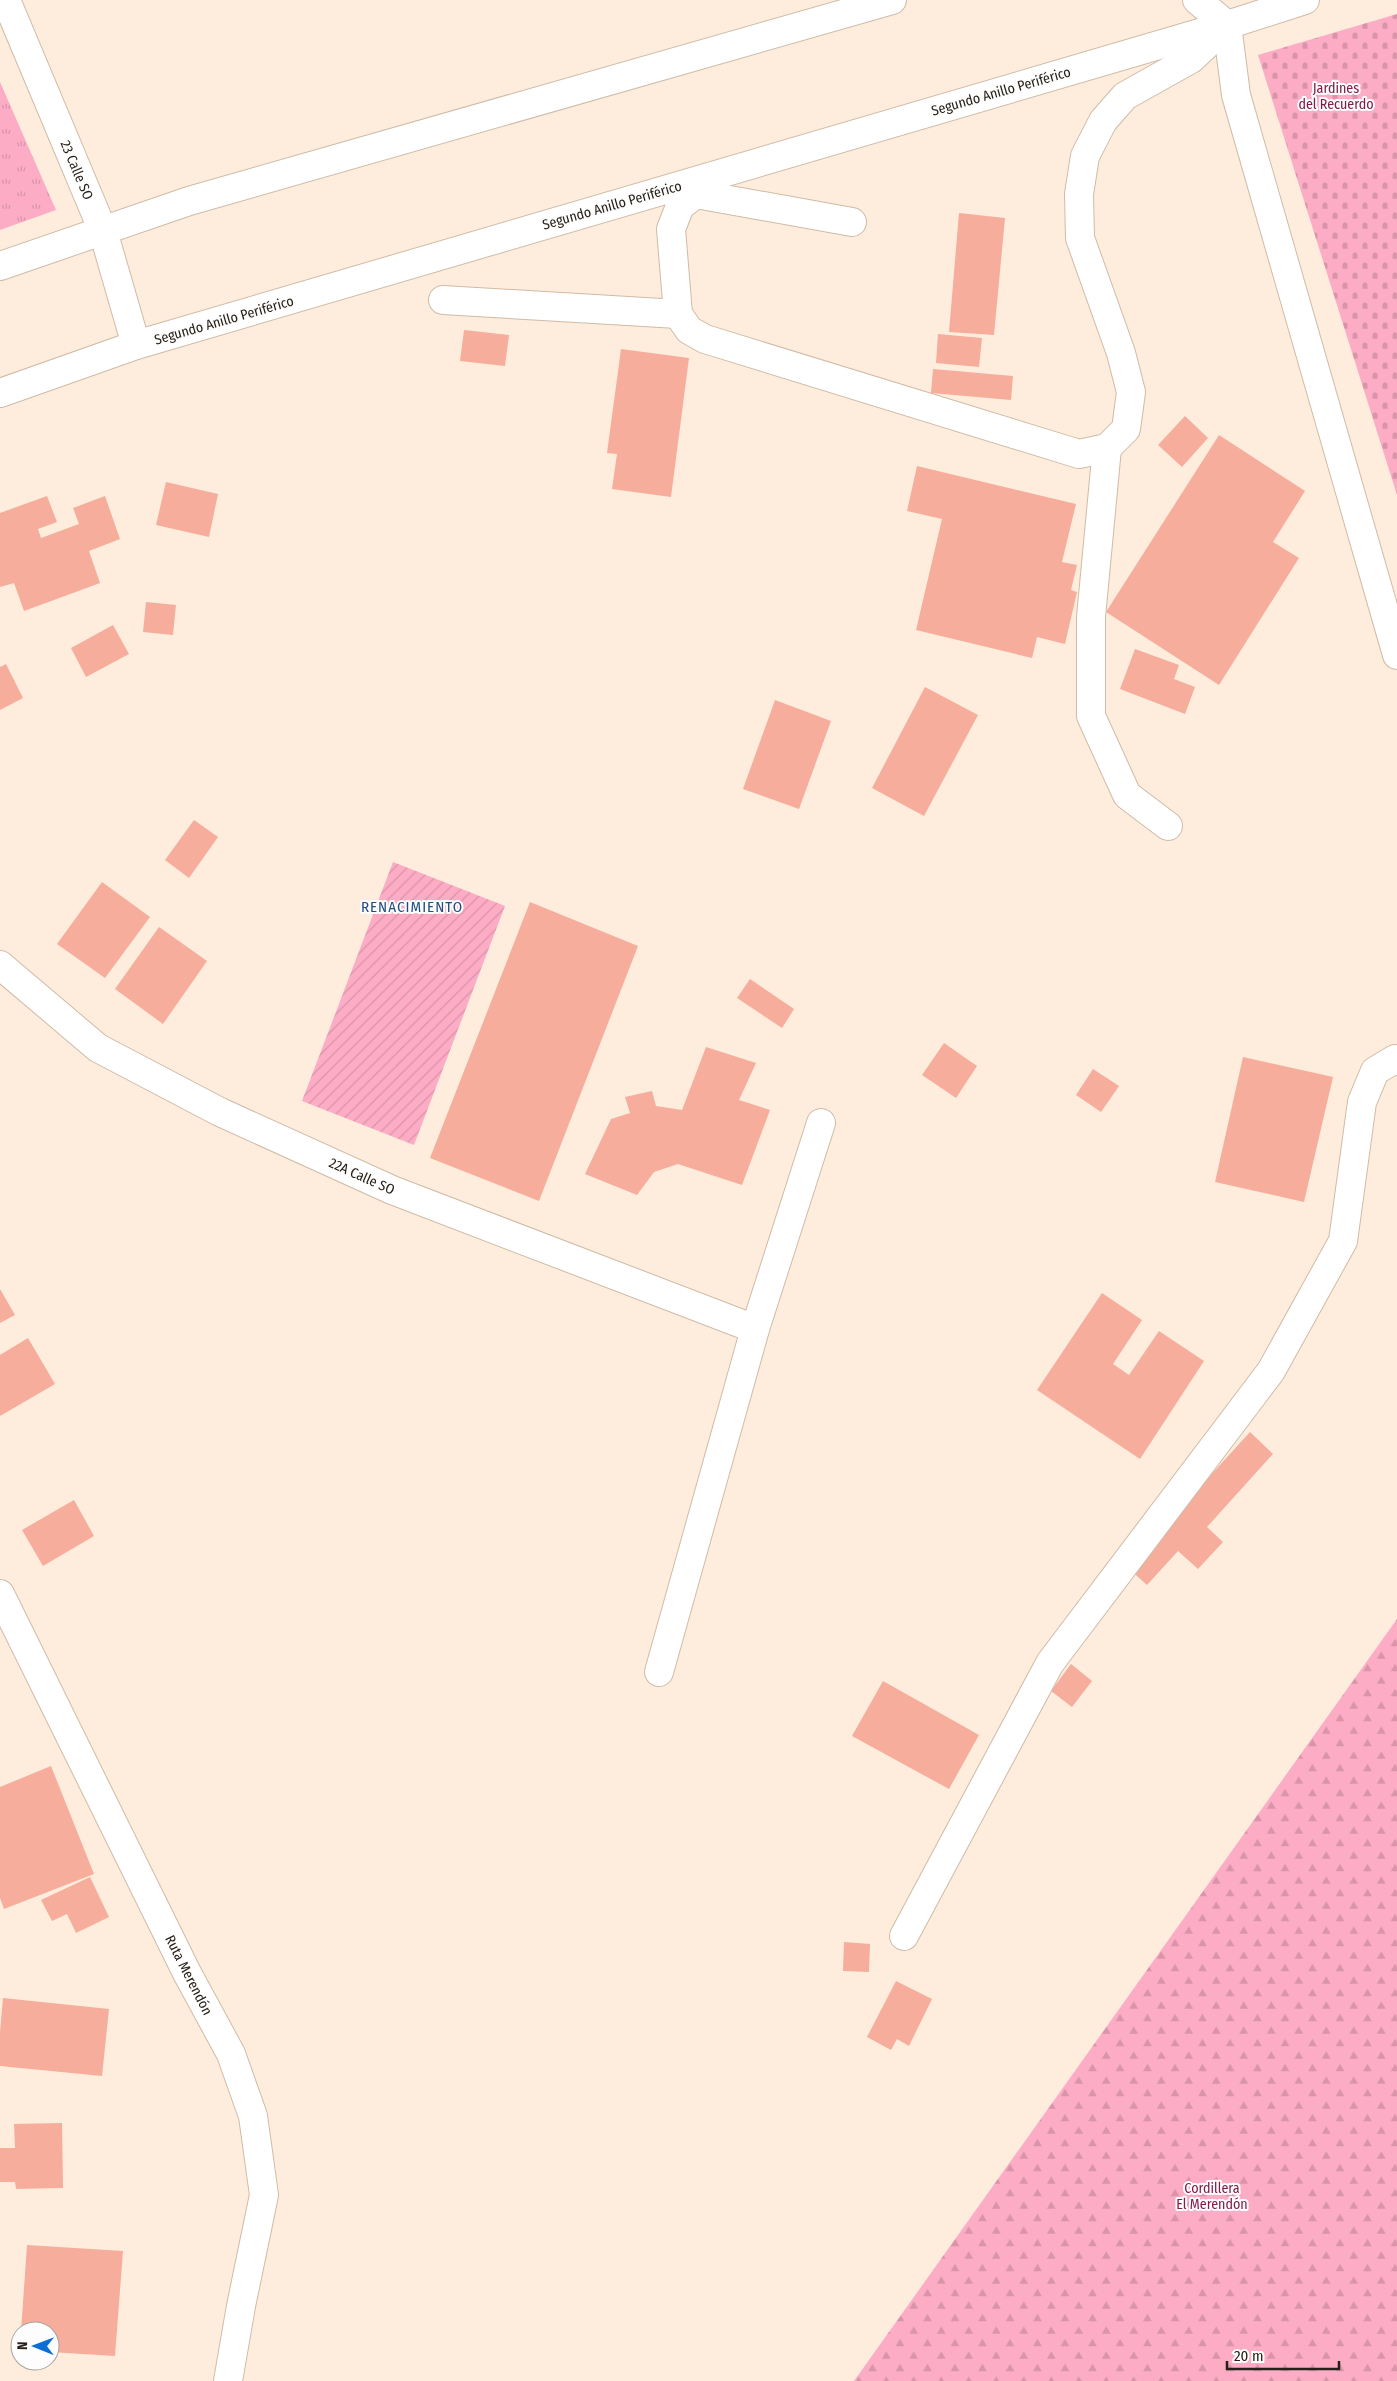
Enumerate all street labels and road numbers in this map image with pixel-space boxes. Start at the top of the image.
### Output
street label: Segundo Anillo Periférico [929,63,1073,120]
street label: 23 Calle SO [56,138,97,203]
street label: Segundo Anillo Periférico [540,177,684,234]
street label: Segundo Anillo Periférico [152,292,296,349]
street label: 22A Calle SO [326,1154,397,1199]
street label: Ruta Merendón [161,1932,216,2018]

